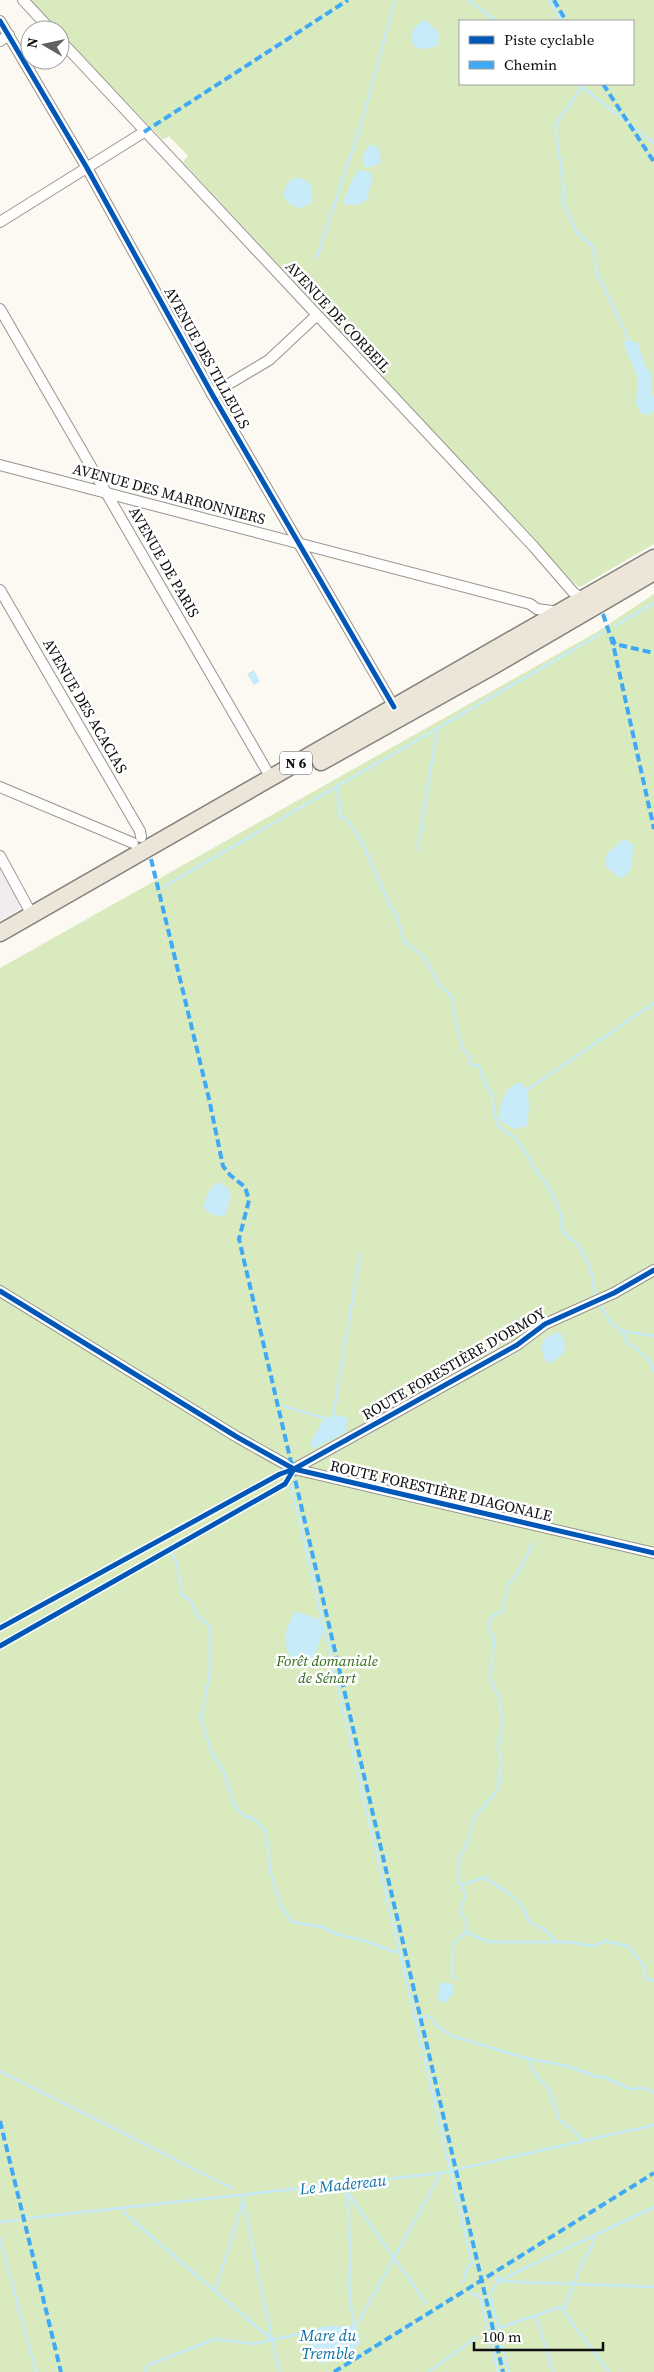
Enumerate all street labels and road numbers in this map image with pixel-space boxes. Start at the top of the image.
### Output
street label: AVENUE DE CORBEIL [281,256,396,377]
street label: AVENUE DES TILLEULS [160,283,255,433]
street label: AVENUE DES MARRONNIERS [70,458,268,529]
street label: AVENUE DE PARIS [124,502,205,621]
street label: AVENUE DES ACACIAS [38,634,133,777]
road number: N 6 [280,751,312,774]
street label: ROUTE FORESTIÈRE D'ORMOY [358,1302,550,1425]
street label: ROUTE FORESTIÈRE DIAGONALE [328,1455,554,1526]

